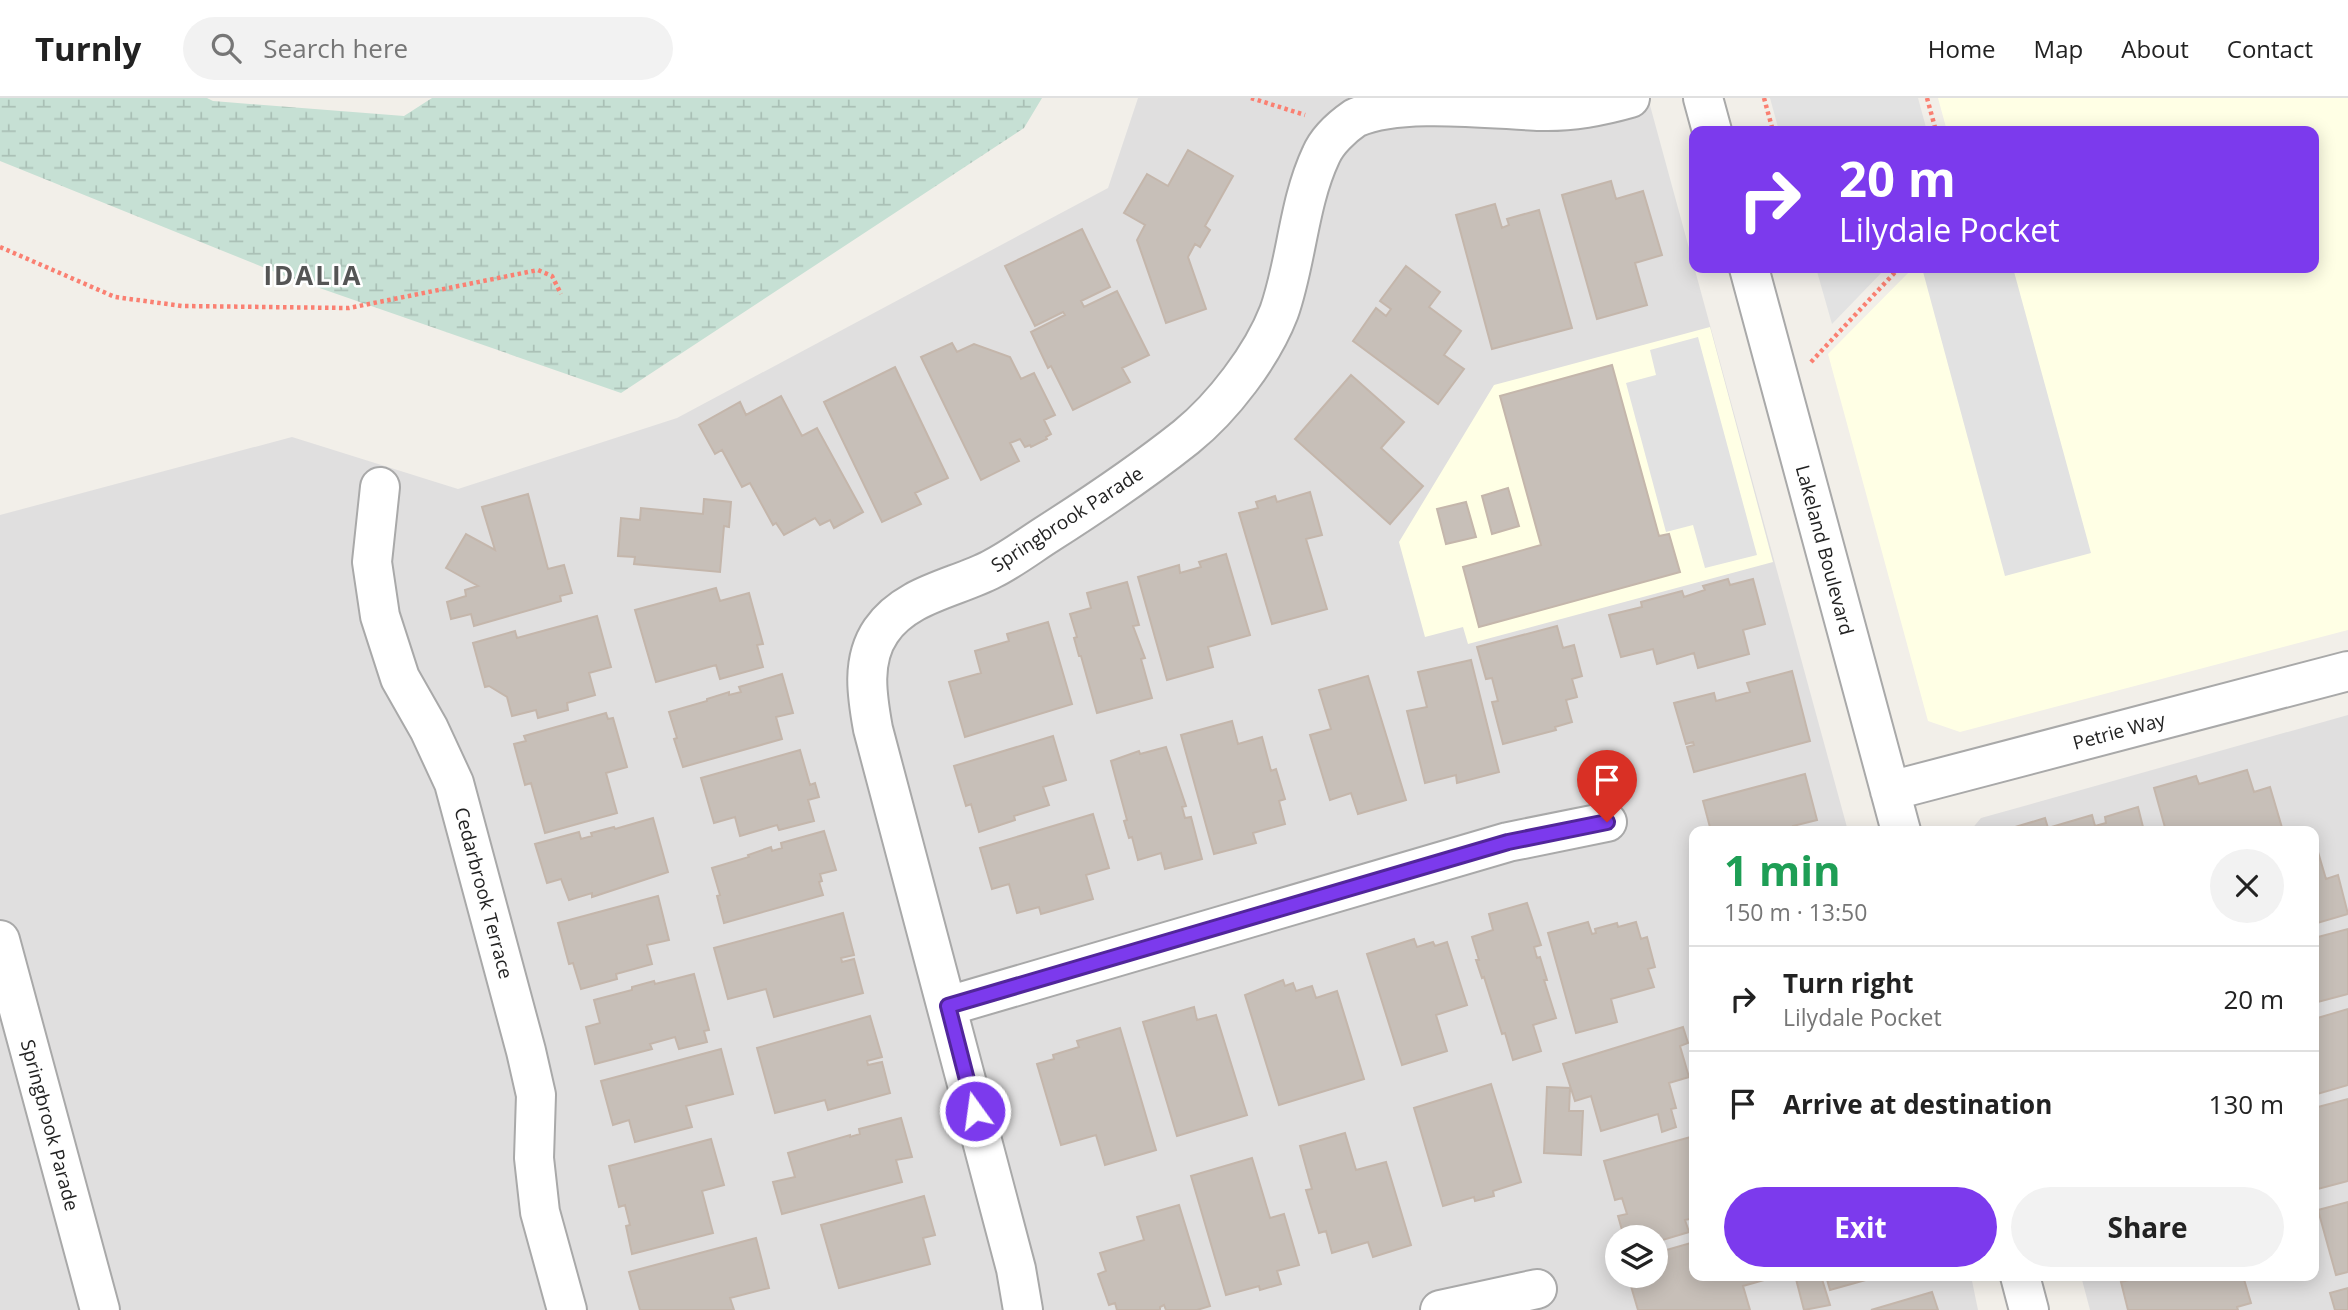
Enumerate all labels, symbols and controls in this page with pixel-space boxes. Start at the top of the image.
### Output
search box [183,17,673,80]
text: Turnly [35,26,141,71]
icon: search [207,29,245,67]
text: Search here [263,30,408,66]
text: Home [1928,32,1996,65]
text: Map [2034,32,2083,65]
text: About [2121,32,2189,65]
text: Contact [2227,32,2313,65]
text: 20 m [1839,145,1956,211]
icon: right [1724,154,1815,245]
text: Lilydale Pocket [1839,208,2060,251]
district label: IDALIA [263,257,363,293]
street label: Springbrook Parade [986,460,1148,578]
street label: Lakeland Boulevard [1790,462,1860,638]
street label: Petrie Way [2070,706,2169,756]
pin [1577,750,1637,822]
icon: arrive [1588,761,1626,799]
street label: Cedarbrook Terrace [449,804,519,982]
text: 1 min [1724,841,1841,898]
button: close [2210,849,2284,923]
text: 150 m · 13:50 [1724,896,1867,928]
text: Turn right [1783,965,1914,1001]
icon: right [1724,980,1762,1018]
text: 20 m [2223,981,2284,1017]
text: Lilydale Pocket [1783,1001,1942,1033]
street label: Springbrook Parade [15,1036,85,1214]
position arrow [938,1074,1012,1148]
icon: arrive [1724,1085,1762,1123]
text: Arrive at destination [1783,1086,2052,1122]
text: 130 m [2209,1086,2284,1122]
button: Exit [1724,1187,1997,1267]
button: Share [2011,1187,2284,1267]
map controls [1605,1225,1668,1288]
button: layers [1605,1225,1668,1288]

